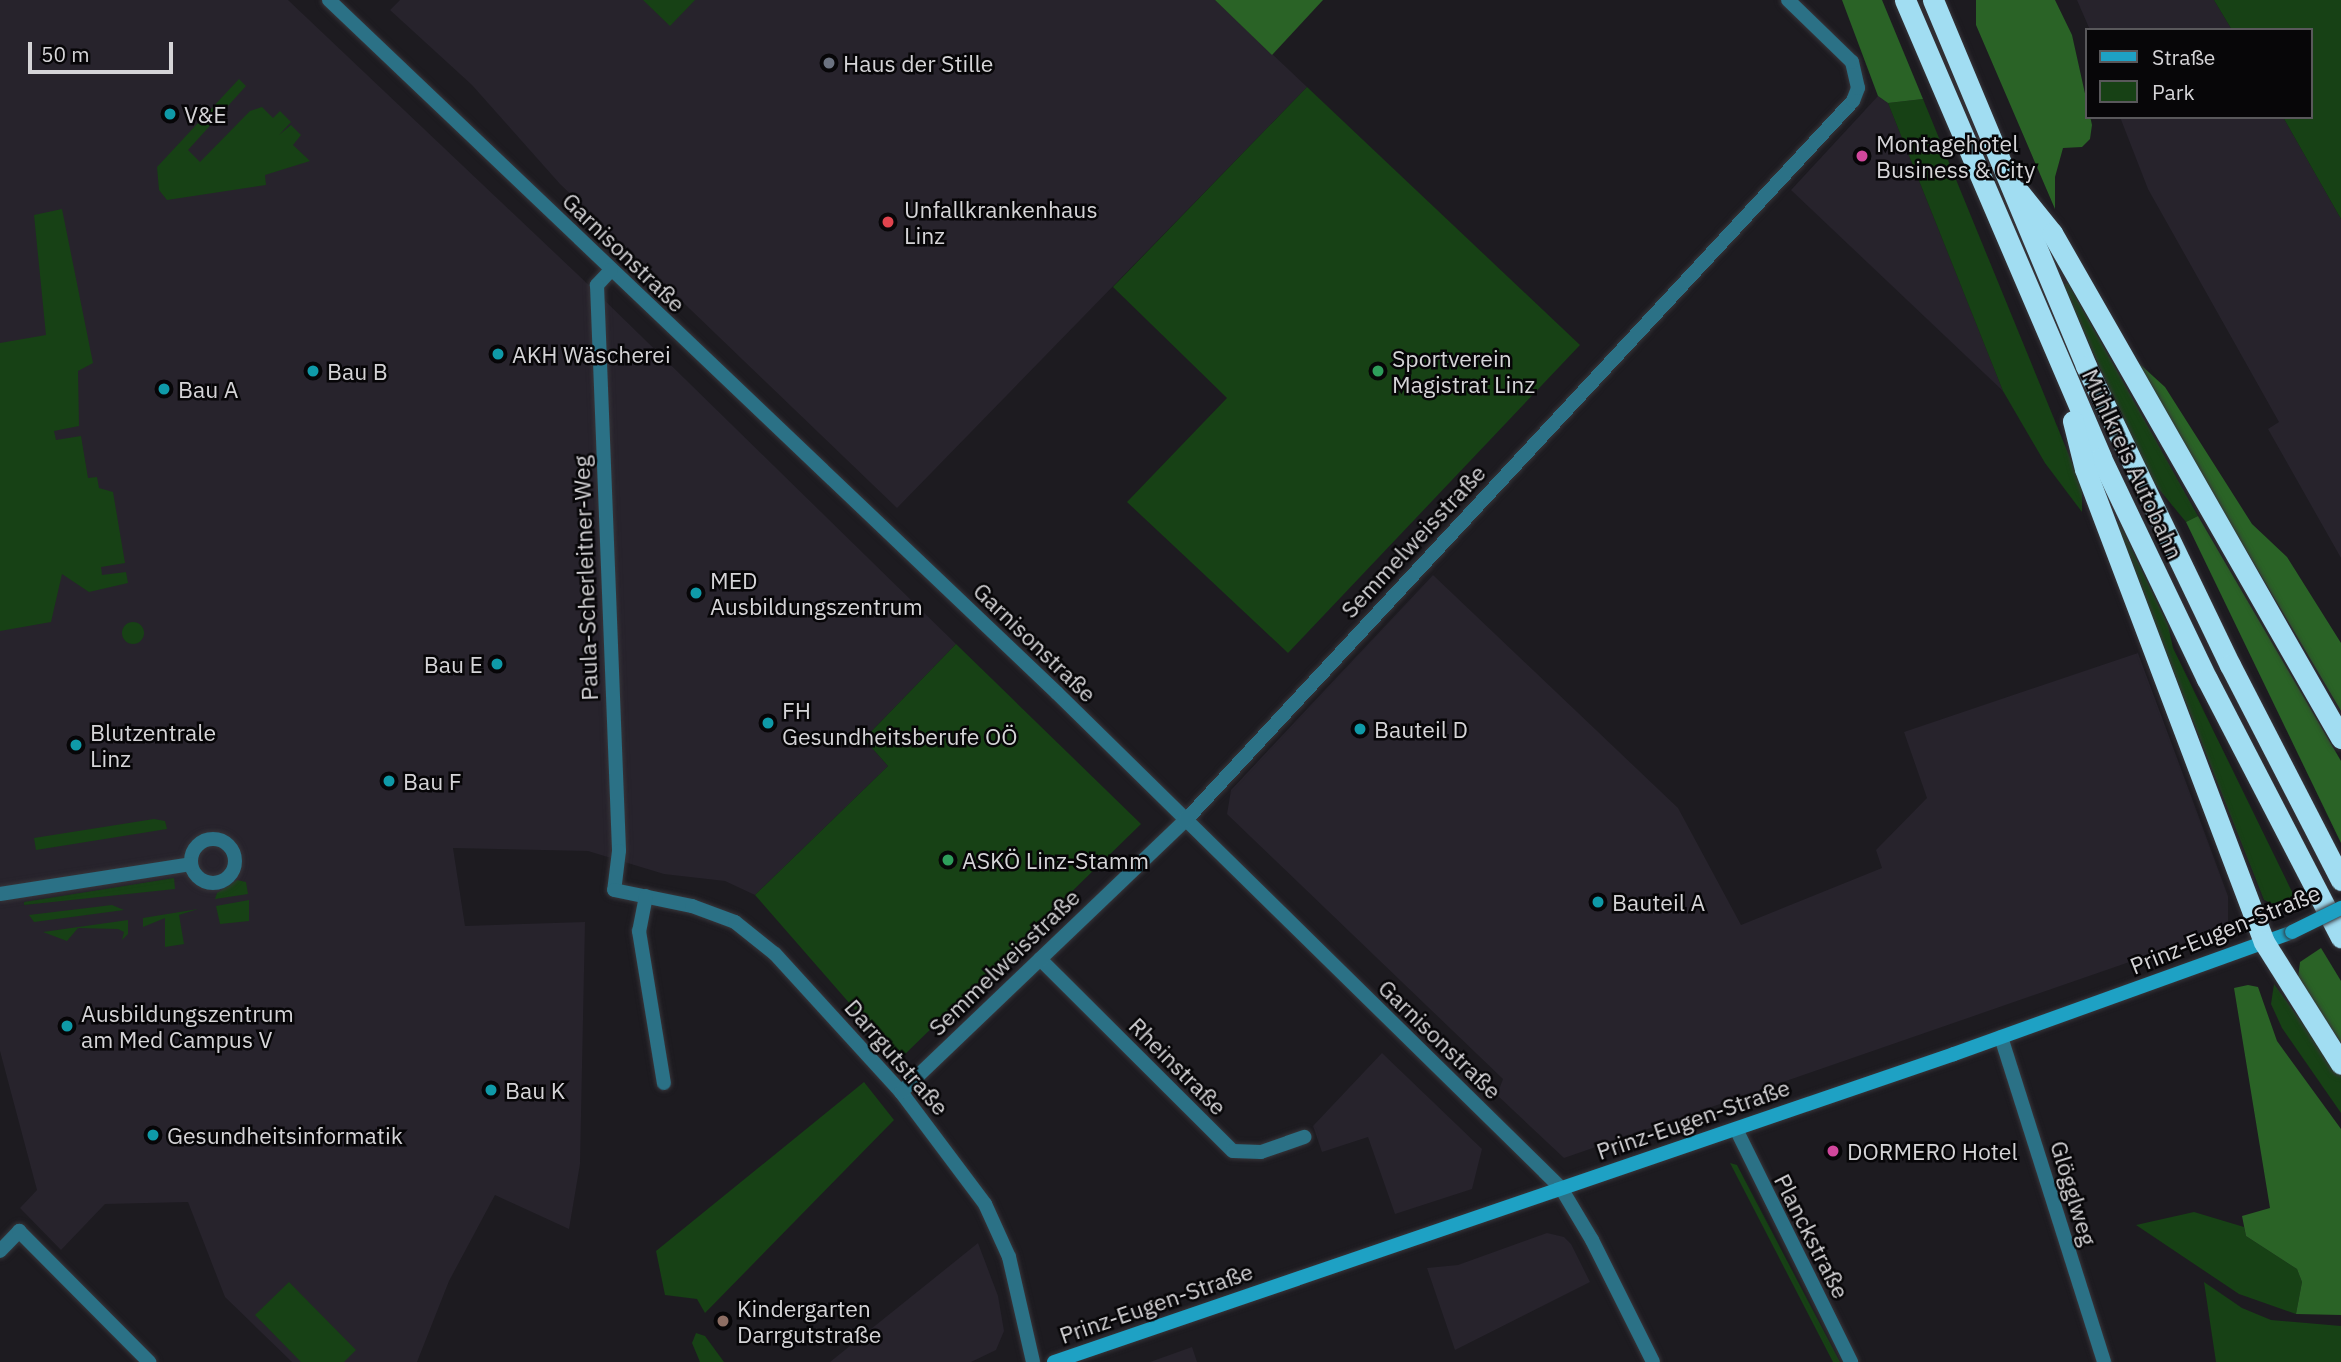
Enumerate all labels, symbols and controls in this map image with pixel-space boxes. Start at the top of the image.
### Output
scale bar [32,28,177,72]
legend [2086,28,2313,119]
text: 50 m [41,40,90,68]
text: Straße [2152,43,2215,71]
place label: Haus der Stille [843,49,993,77]
marker: Haus der Stille [821,55,837,71]
text: Park [2152,78,2195,106]
place label: V&E [184,100,227,128]
marker: V&E [162,106,178,122]
place label: Montagehotel Business & City [1876,129,2035,183]
marker: Montagehotel Business & City [1854,148,1870,164]
street label: Garnisonstraße [557,187,691,317]
place label: Unfallkrankenhaus Linz [904,195,1098,249]
marker: Unfallkrankenhaus Linz [878,212,898,232]
place label: AKH Wäscherei [512,340,671,368]
place label: Sportverein Magistrat Linz [1392,344,1535,398]
marker: AKH Wäscherei [490,346,506,362]
place label: Bau B [327,357,388,385]
marker: Bau B [305,363,321,379]
marker: Sportverein Magistrat Linz [1370,363,1386,379]
street label: Mühlkreis Autobahn [2077,364,2189,564]
place label: Bau A [178,375,239,403]
marker: Bau A [156,381,172,397]
street label: Paula-Scherleitner-Weg [567,455,603,701]
street label: Semmelweisstraße [1335,459,1491,623]
place label: MED Ausbildungszentrum [710,566,923,620]
street label: Garnisonstraße [968,577,1102,707]
marker: MED Ausbildungszentrum [688,585,704,601]
place label: Bau E [424,650,483,678]
marker: Bau E [489,656,505,672]
place label: FH Gesundheitsberufe OÖ [782,696,1017,750]
marker: FH Gesundheitsberufe OÖ [760,715,776,731]
place label: Bauteil D [1374,715,1468,743]
place label: Blutzentrale Linz [90,718,216,772]
marker: Bauteil D [1352,721,1368,737]
marker: Blutzentrale Linz [68,737,84,753]
place label: Bau F [403,767,462,795]
marker: Bau F [381,773,397,789]
place label: ASKÖ Linz-Stamm [962,846,1149,874]
marker: ASKÖ Linz-Stamm [940,852,956,868]
street label: Prinz-Eugen-Straße [2126,878,2324,980]
street label: Semmelweisstraße [923,883,1085,1041]
place label: Bauteil A [1612,888,1705,916]
marker: Bauteil A [1590,894,1606,910]
street label: Garnisonstraße [1373,974,1507,1104]
street label: Darrgutstraße [839,993,955,1121]
place label: Ausbildungszentrum am Med Campus V [81,999,294,1053]
street label: Rheinstraße [1124,1012,1232,1120]
marker: Ausbildungszentrum am Med Campus V [59,1018,75,1034]
street label: Prinz-Eugen-Straße [1593,1073,1793,1165]
place label: Bau K [505,1076,565,1104]
marker: Bau K [483,1082,499,1098]
place label: Gesundheitsinformatik [167,1121,403,1149]
marker: Gesundheitsinformatik [145,1127,161,1143]
place label: DORMERO Hotel [1847,1137,2018,1165]
street label: Glögglweg [2045,1137,2103,1249]
marker: DORMERO Hotel [1825,1143,1841,1159]
street label: Planckstraße [1769,1169,1855,1303]
street label: Prinz-Eugen-Straße [1056,1257,1256,1349]
place label: Kindergarten Darrgutstraße [737,1294,881,1348]
marker: Kindergarten Darrgutstraße [715,1313,731,1329]

